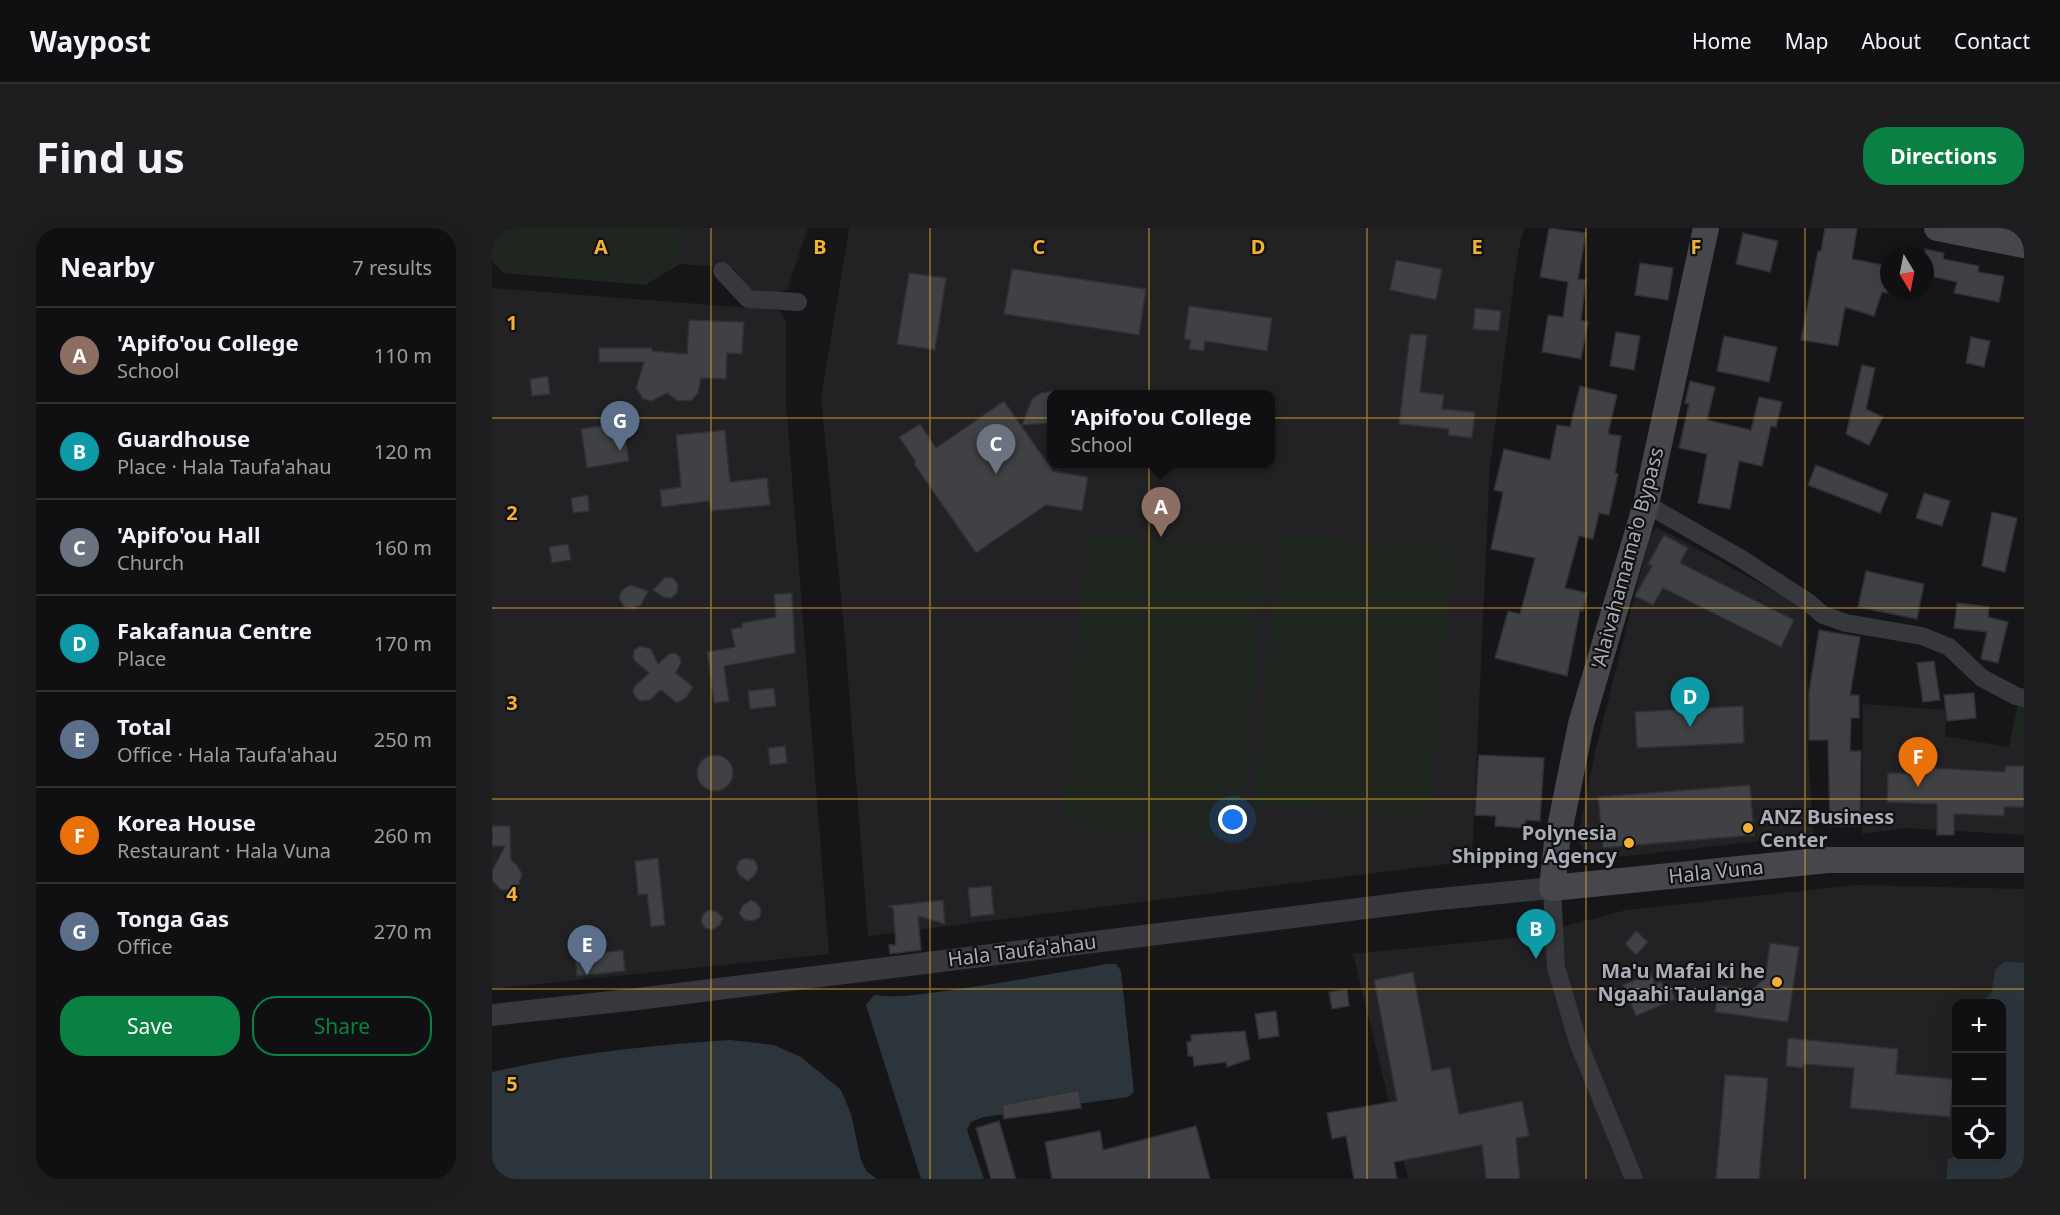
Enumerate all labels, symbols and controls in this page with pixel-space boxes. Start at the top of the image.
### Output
text: Waypost [30,22,151,60]
text: Home [1692,27,1752,55]
text: Map [1785,27,1828,55]
text: About [1861,27,1921,55]
text: Contact [1954,27,2030,55]
button: Directions [1863,127,2024,185]
text: Find us [36,128,185,185]
text: A [594,233,608,260]
text: B [813,233,827,260]
text: C [1033,233,1046,260]
text: D [1251,233,1265,260]
text: E [1471,233,1483,260]
text: F [1691,233,1701,260]
north arrow [1880,246,1934,300]
text: Nearby [60,249,155,285]
text: 7 results [352,254,432,281]
text: 1 [506,309,518,336]
text: 'Apifo'ou College [117,327,299,357]
text: A [73,342,86,369]
text: 110 m [374,342,432,369]
text: School [117,357,179,384]
popup [1047,390,1275,468]
text: 'Apifo'ou College [1070,401,1252,431]
pin: G [600,402,640,451]
text: Guardhouse [117,423,250,453]
pin: C [976,424,1016,474]
text: School [1070,431,1133,458]
text: B [73,438,86,465]
text: 120 m [374,438,432,465]
street label: 'Alaivahamama'o Bypass [1584,444,1670,672]
text: Place · Hala Taufa'ahau [117,453,332,480]
pin: A [1142,488,1180,537]
text: 2 [506,499,518,526]
text: 'Apifo'ou Hall [117,519,261,549]
text: C [73,534,86,561]
text: 160 m [374,534,432,561]
text: Church [117,549,184,576]
text: Fakafanua Centre [117,615,312,645]
text: D [72,630,87,657]
text: 170 m [374,630,432,657]
text: Place [117,645,166,672]
pin: D [1670,678,1710,727]
text: 3 [506,689,518,716]
text: Total [117,711,171,741]
text: E [74,726,85,753]
text: 250 m [374,726,432,753]
pin: F [1898,738,1938,787]
text: Office · Hala Taufa'ahau [117,741,338,768]
place label: ANZ Business Center [1760,803,1894,853]
your location [1218,805,1247,834]
text: Korea House [117,807,256,837]
place label: Polynesia Shipping Agency [1452,819,1618,869]
marker: ANZ Business Center [1741,821,1755,835]
text: F [74,822,85,849]
text: 260 m [374,822,432,849]
marker: Polynesia Shipping Agency [1622,836,1636,850]
text: Restaurant · Hala Vuna [117,837,331,864]
street label: Hala Vuna [1667,853,1765,889]
text: 4 [506,880,518,907]
text: Tonga Gas [117,903,229,933]
pin: B [1516,910,1556,959]
text: G [72,918,87,945]
text: 270 m [374,918,432,945]
pin: E [568,926,607,975]
street label: Hala Taufa'ahau [946,927,1098,973]
text: Office [117,933,172,960]
place label: Ma'u Mafai ki he Ngaahi Taulanga [1597,957,1765,1007]
marker: Ma'u Mafai ki he Ngaahi Taulanga [1770,975,1784,989]
button: Save [60,996,240,1056]
button: Share [252,996,432,1056]
map controls [1952,999,2006,1161]
button: + [1952,999,2006,1053]
button: − [1952,1053,2006,1107]
text: 5 [506,1070,518,1097]
button: locate [1952,1107,2006,1161]

